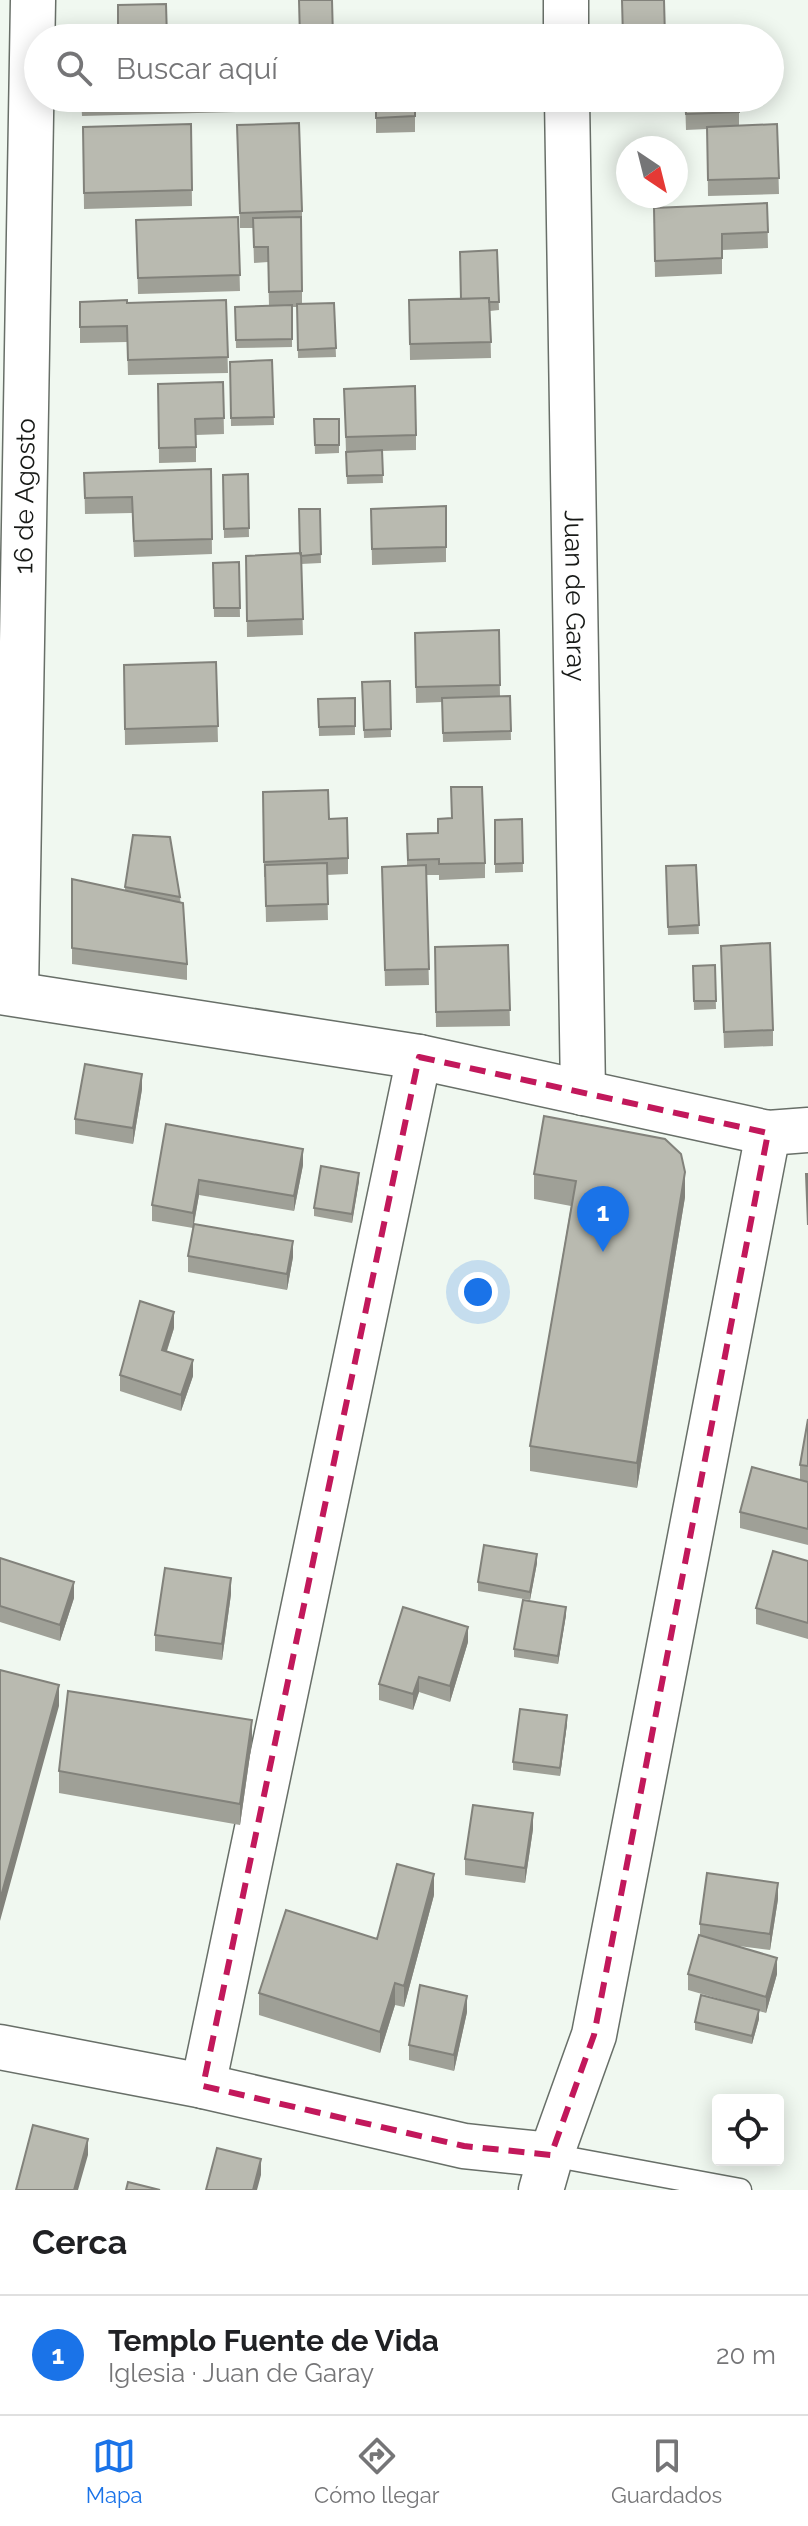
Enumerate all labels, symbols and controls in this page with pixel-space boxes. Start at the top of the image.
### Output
search box [24,24,784,112]
icon: search [52,46,96,90]
text: Buscar aquí [116,51,278,86]
north arrow [616,136,688,208]
street label: 16 de Agosto [8,418,41,574]
street label: Juan de Garay [559,510,591,682]
pin: 1 [577,1186,629,1252]
your location [458,1272,498,1312]
map controls [712,2094,784,2166]
button: locate [712,2094,784,2166]
text: Cerca [32,2222,127,2262]
text: Templo Fuente de Vida [108,2323,439,2358]
text: 1 [52,2340,64,2370]
text: 20 m [716,2340,776,2370]
text: Iglesia · Juan de Garay [108,2358,374,2388]
tab: Mapa [86,2434,143,2508]
tab: Cómo llegar [314,2434,439,2508]
tab: Guardados [611,2434,722,2508]

